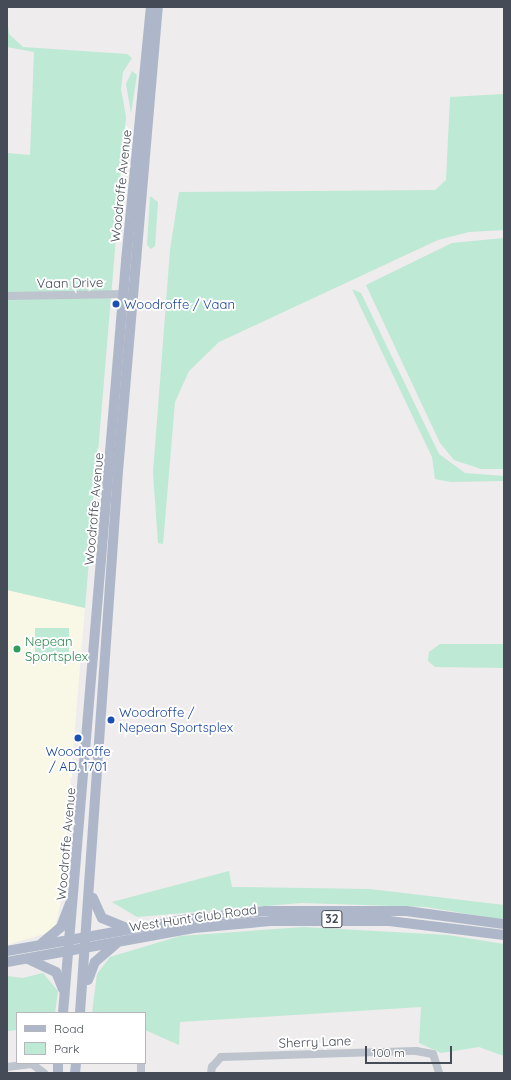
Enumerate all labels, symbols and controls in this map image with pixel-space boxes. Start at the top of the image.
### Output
street label: Woodroffe Avenue [107,129,135,243]
street label: Vaan Drive [37,275,103,291]
place label: Woodroffe / Vaan [124,296,235,312]
marker: Woodroffe / Vaan [111,299,121,309]
street label: Woodroffe Avenue [81,452,107,566]
place label: Nepean Sportsplex [25,634,88,665]
marker: Nepean Sportsplex [12,644,22,654]
place label: Woodroffe / Nepean Sportsplex [119,705,233,736]
marker: Woodroffe / Nepean Sportsplex [106,715,116,725]
marker: Woodroffe / AD. 1701 [73,733,83,743]
place label: Woodroffe / AD. 1701 [45,744,111,775]
street label: Woodroffe Avenue [53,787,79,901]
street label: West Hunt Club Road [128,901,258,935]
road number: 32 [321,909,343,929]
legend [16,1012,146,1064]
text: Road [54,1021,84,1036]
street label: Sherry Lane [278,1033,352,1051]
scale bar [367,1038,454,1064]
text: Park [54,1041,79,1056]
text: 100 m [372,1045,405,1060]

